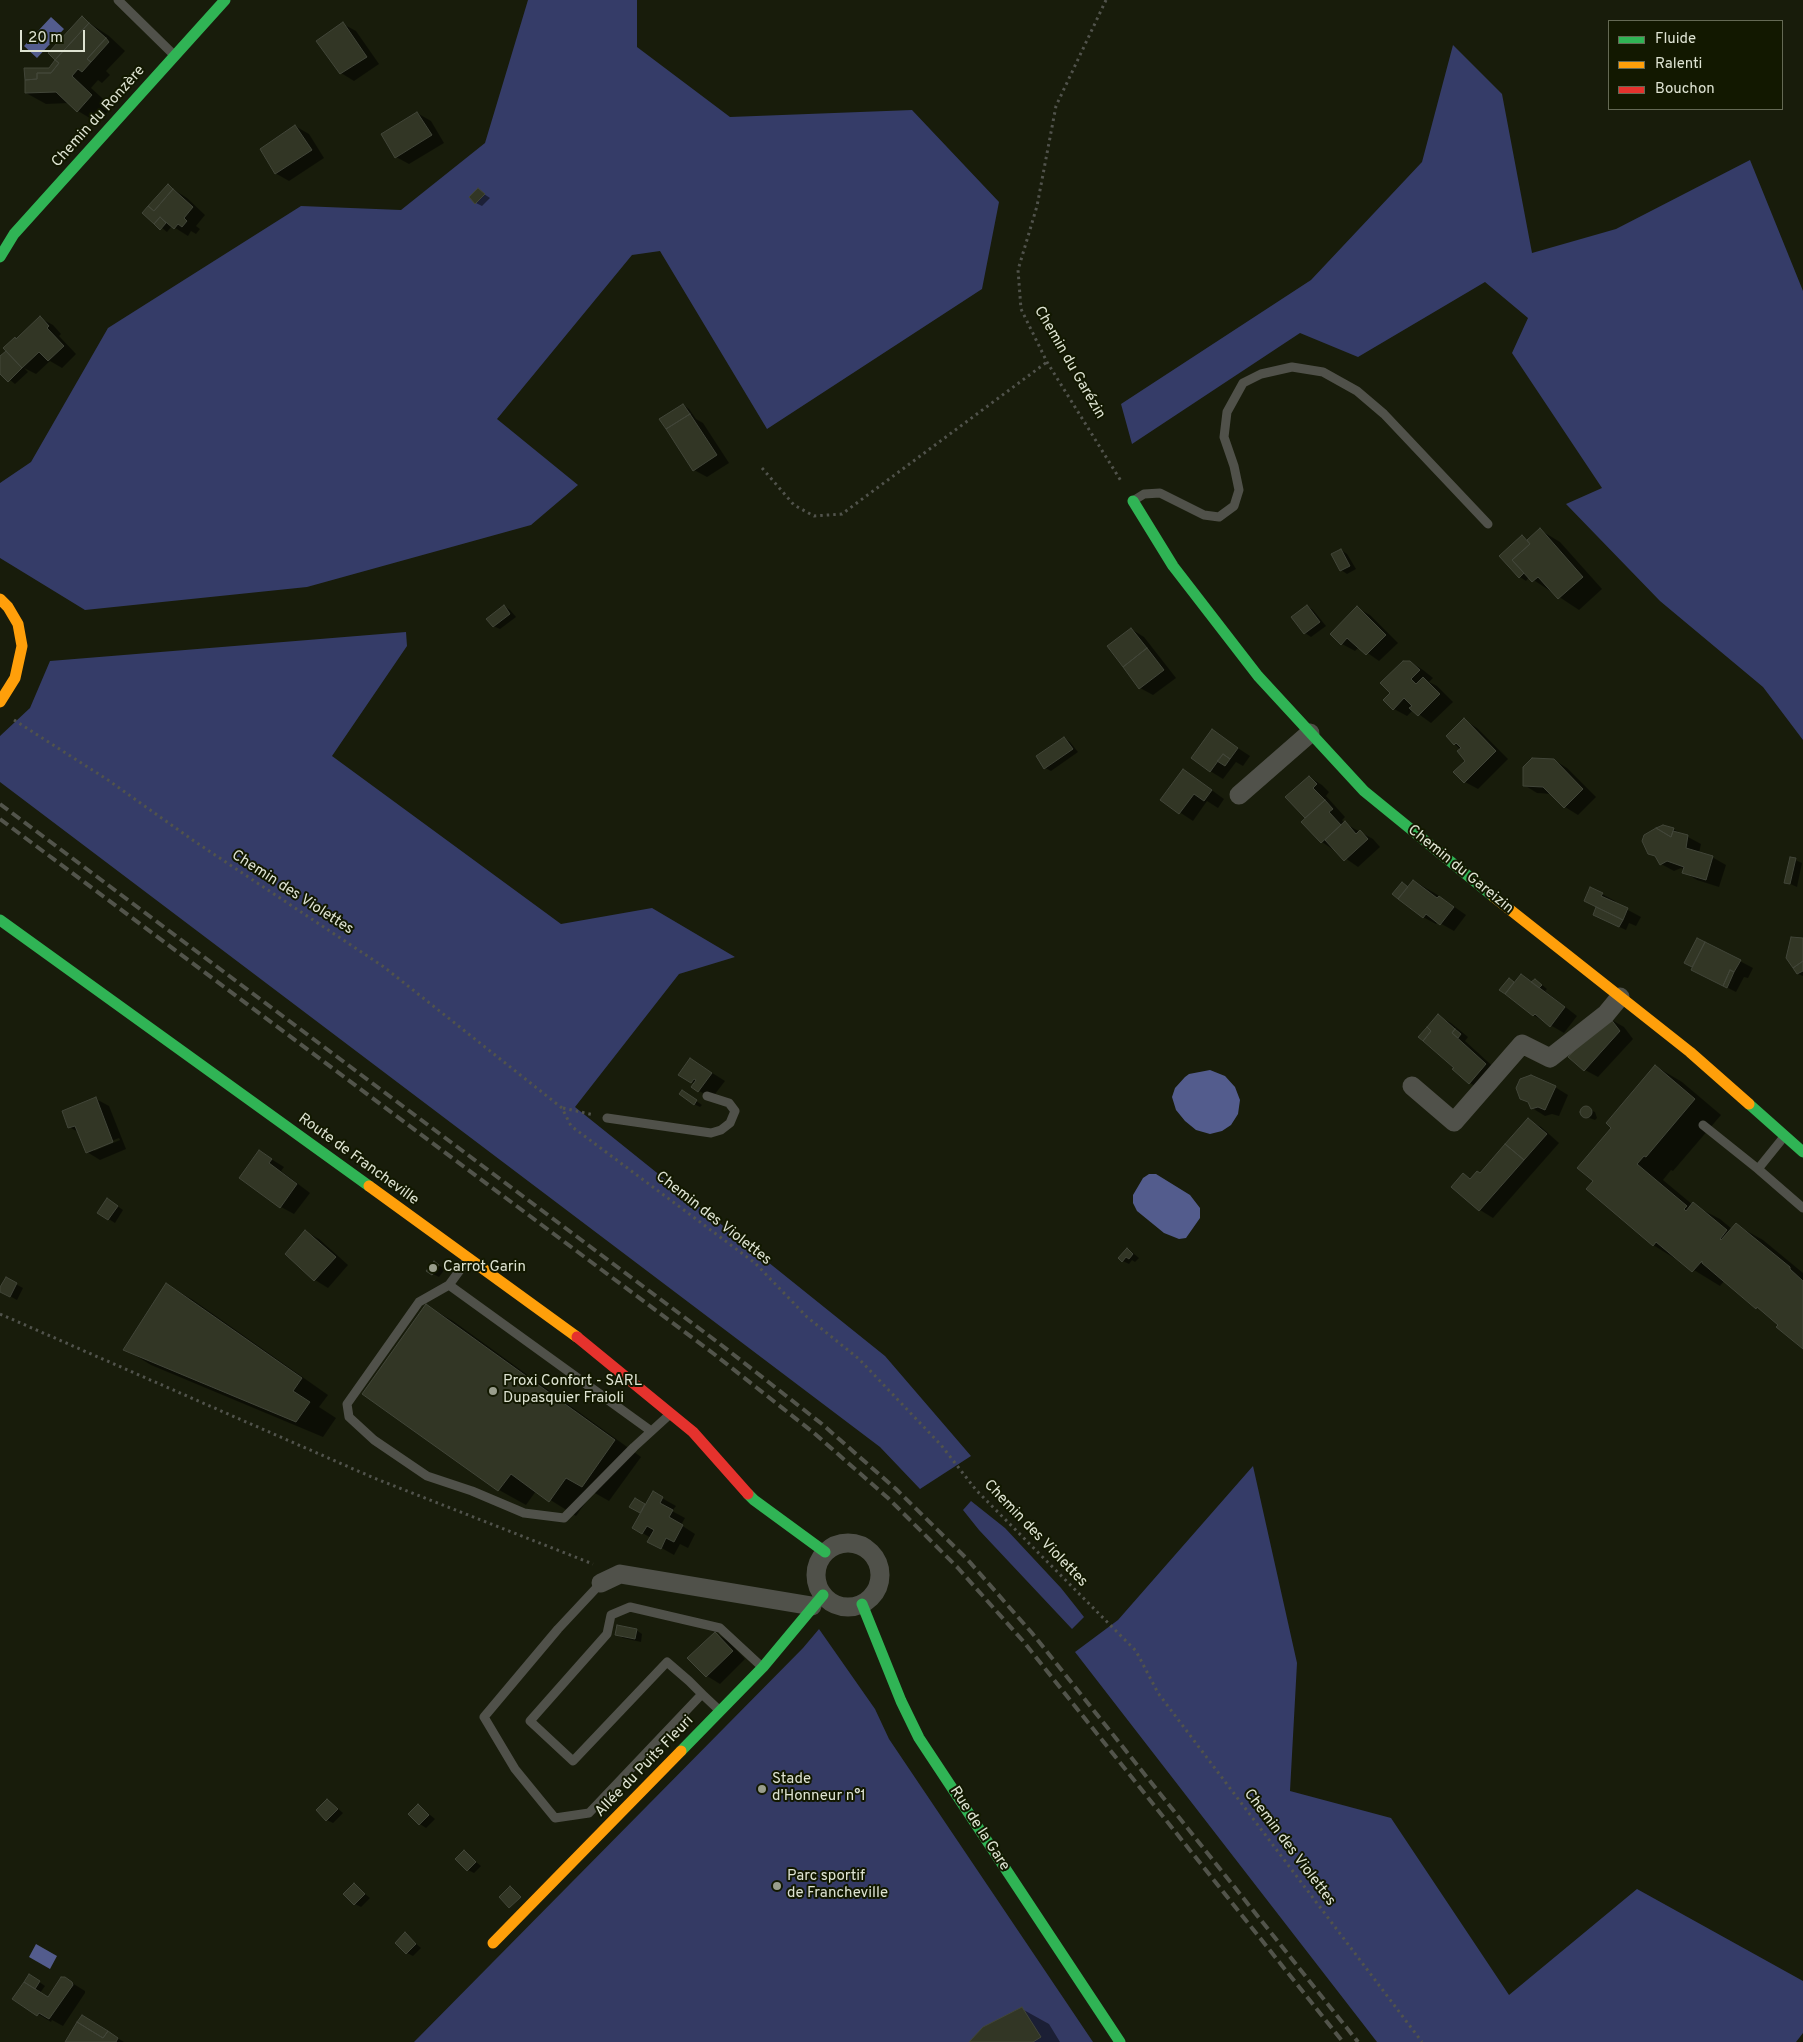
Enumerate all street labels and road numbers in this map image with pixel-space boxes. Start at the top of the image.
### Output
street label: Chemin du Ronzère [49,62,149,172]
street label: Chemin du Garézin [1029,303,1109,423]
street label: Chemin du Gareizin [1403,822,1517,918]
street label: Chemin des Violettes [228,847,356,939]
street label: Route de Francheville [294,1110,422,1210]
street label: Chemin des Violettes [652,1168,774,1270]
street label: Chemin des Violettes [979,1477,1091,1591]
street label: Allée du Puits Fleuri [592,1712,698,1822]
street label: Rue de la Gare [945,1783,1013,1875]
street label: Chemin des Violettes [1239,1786,1339,1910]

